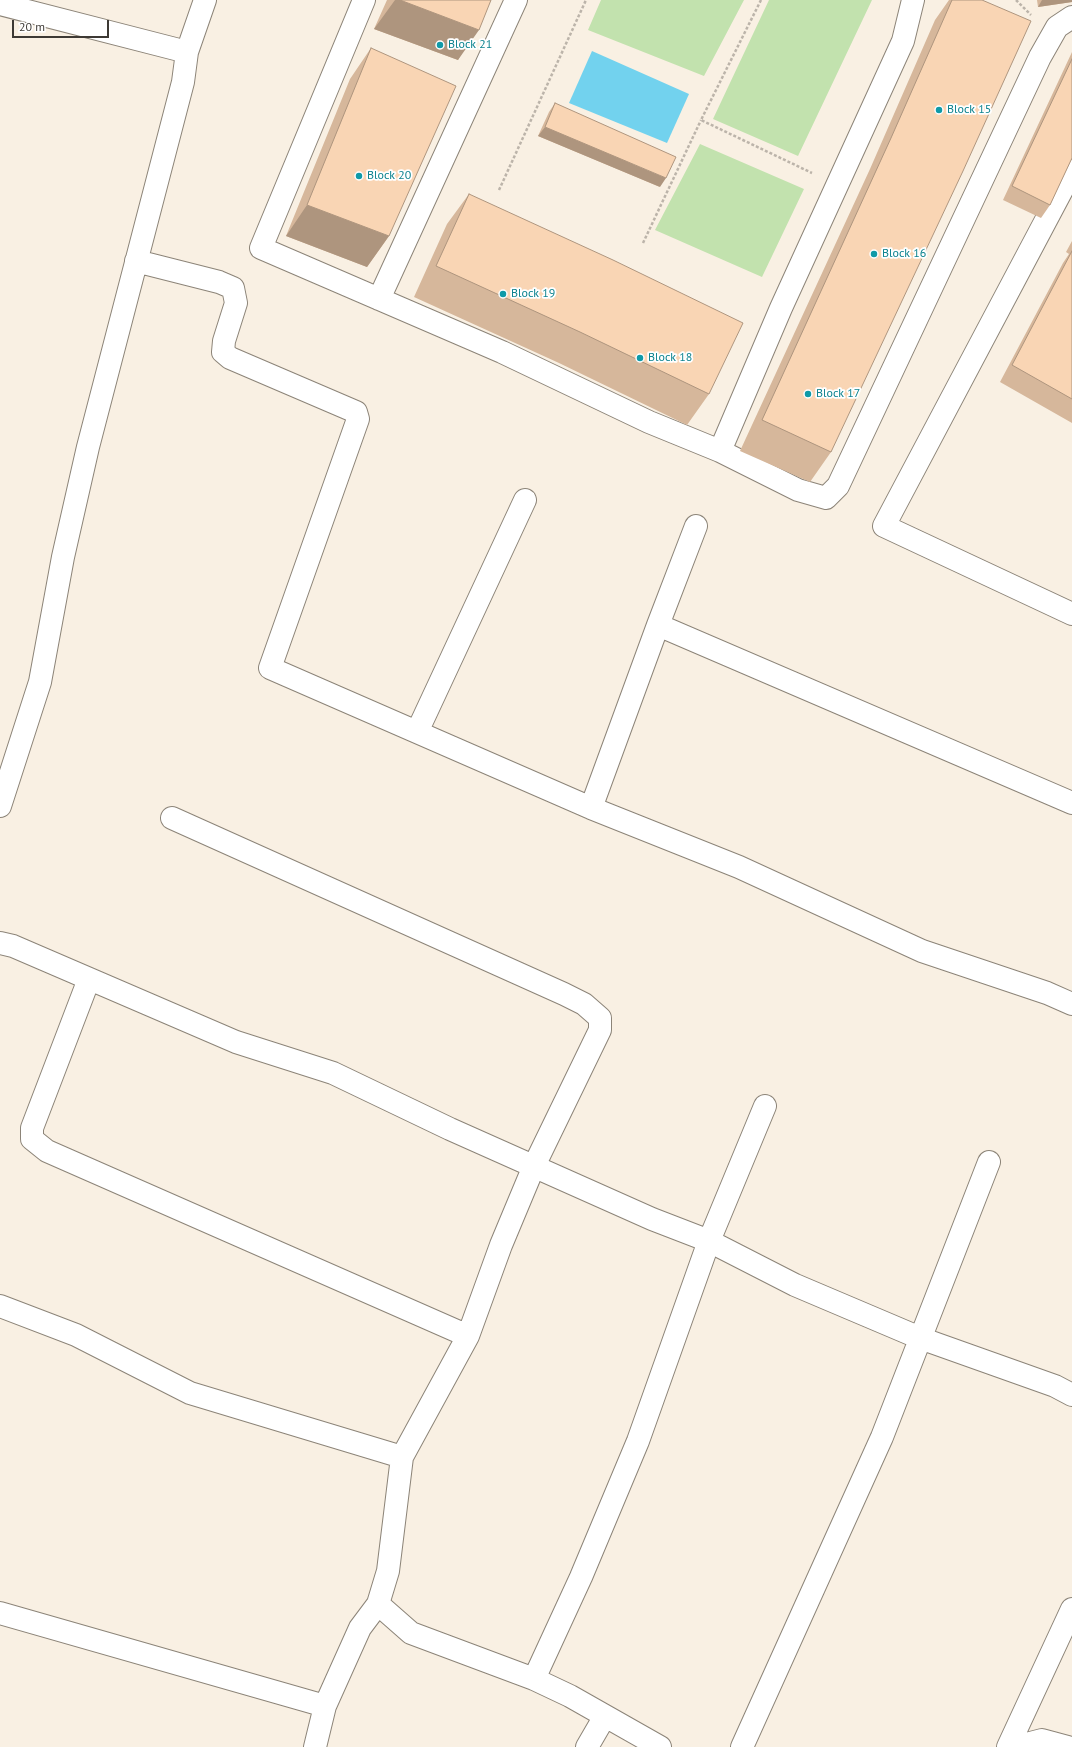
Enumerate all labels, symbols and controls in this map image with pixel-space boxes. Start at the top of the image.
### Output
scale bar [14,12,111,38]
text: 20 m [19,19,45,34]
place label: Block 21 [448,38,492,52]
marker: Block 21 [435,40,445,50]
place label: Block 15 [947,103,991,117]
marker: Block 15 [934,105,944,115]
place label: Block 20 [367,169,411,183]
marker: Block 20 [354,171,364,181]
place label: Block 16 [882,247,926,261]
marker: Block 16 [869,249,879,259]
place label: Block 19 [511,287,555,301]
marker: Block 19 [498,289,508,299]
place label: Block 18 [648,351,692,365]
marker: Block 18 [635,353,645,363]
place label: Block 17 [816,387,860,401]
marker: Block 17 [803,389,813,399]

